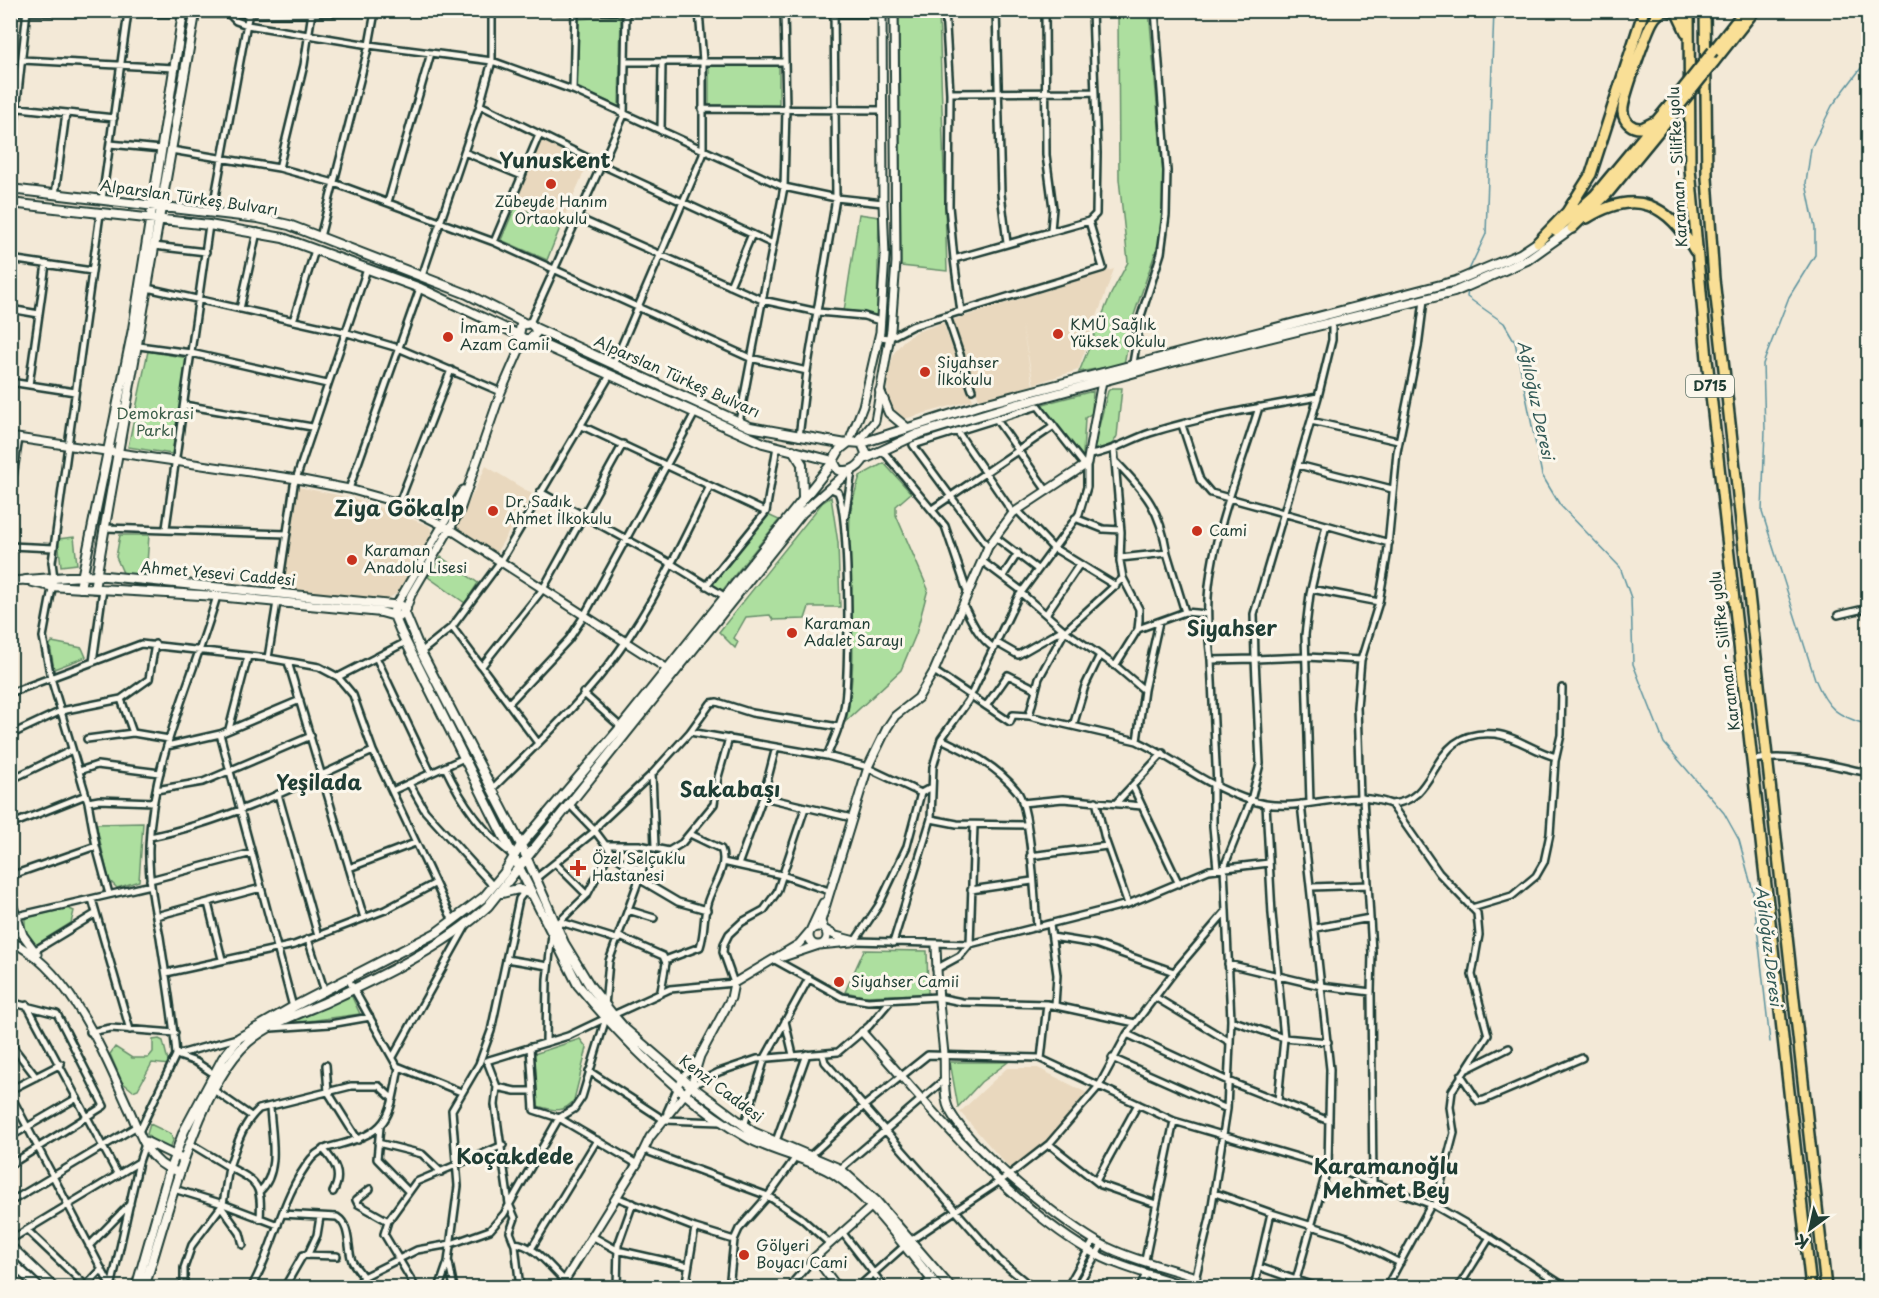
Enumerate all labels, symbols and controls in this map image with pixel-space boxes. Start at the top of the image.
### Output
street label: Karaman - Silifke yolu [1661,86,1692,248]
district label: Yunuskent [499,143,611,175]
street label: Alparslan Türkeş Bulvarı [99,173,280,220]
marker: Zübeyde Hanım Ortaokulu [544,177,558,191]
place label: Zübeyde Hanım Ortaokulu [495,189,607,229]
place label: KMÜ Sağlık Yüksek Okulu [1070,312,1166,352]
place label: İmam-ı Azam Camii [460,315,549,355]
marker: KMÜ Sağlık Yüksek Okulu [1051,327,1065,341]
street label: Alparslan Türkeş Bulvarı [591,329,764,423]
marker: İmam-ı Azam Camii [441,330,455,344]
water label: Ağıloğuz Deresi [1513,338,1562,464]
place label: Siyahser İlkokulu [937,350,999,390]
marker: Siyahser İlkokulu [918,365,932,379]
road number: D715 [1686,375,1734,397]
park label: Demokrasi Parkı [116,401,194,441]
place label: Dr. Sadık Ahmet İlkokulu [505,489,612,529]
district label: Ziya Gökalp [334,491,464,523]
marker: Dr. Sadık Ahmet İlkokulu [486,504,500,518]
place label: Cami [1209,518,1247,541]
marker: Cami [1190,524,1204,538]
place label: Karaman Anadolu Lisesi [364,538,467,578]
marker: Karaman Anadolu Lisesi [345,553,359,567]
street label: Ahmet Yesevi Caddesi [140,554,297,591]
street label: Karaman - Silifke yolu [1702,570,1745,733]
place label: Karaman Adalet Sarayı [804,611,904,651]
district label: Siyahser [1187,611,1277,643]
marker: Karaman Adalet Sarayı [785,626,799,640]
district label: Yeşilada [276,765,362,797]
district label: Sakabaşı [680,772,780,804]
place label: Özel Selçuklu Hastanesi [592,846,686,886]
marker: Özel Selçuklu Hastanesi [569,859,587,877]
water label: Ağıloğuz Deresi [1751,885,1790,1010]
place label: Siyahser Camii [851,969,959,992]
marker: Siyahser Camii [832,975,846,989]
street label: Kenzi Caddesi [675,1048,769,1127]
district label: Koçakdede [456,1139,574,1171]
district label: Karamanoğlu Mehmet Bey [1313,1149,1459,1205]
north arrow [1780,1199,1840,1259]
text: K [1790,1229,1813,1256]
place label: Gölyeri Boyacı Cami [756,1233,848,1273]
marker: Gölyeri Boyacı Cami [737,1248,751,1262]

